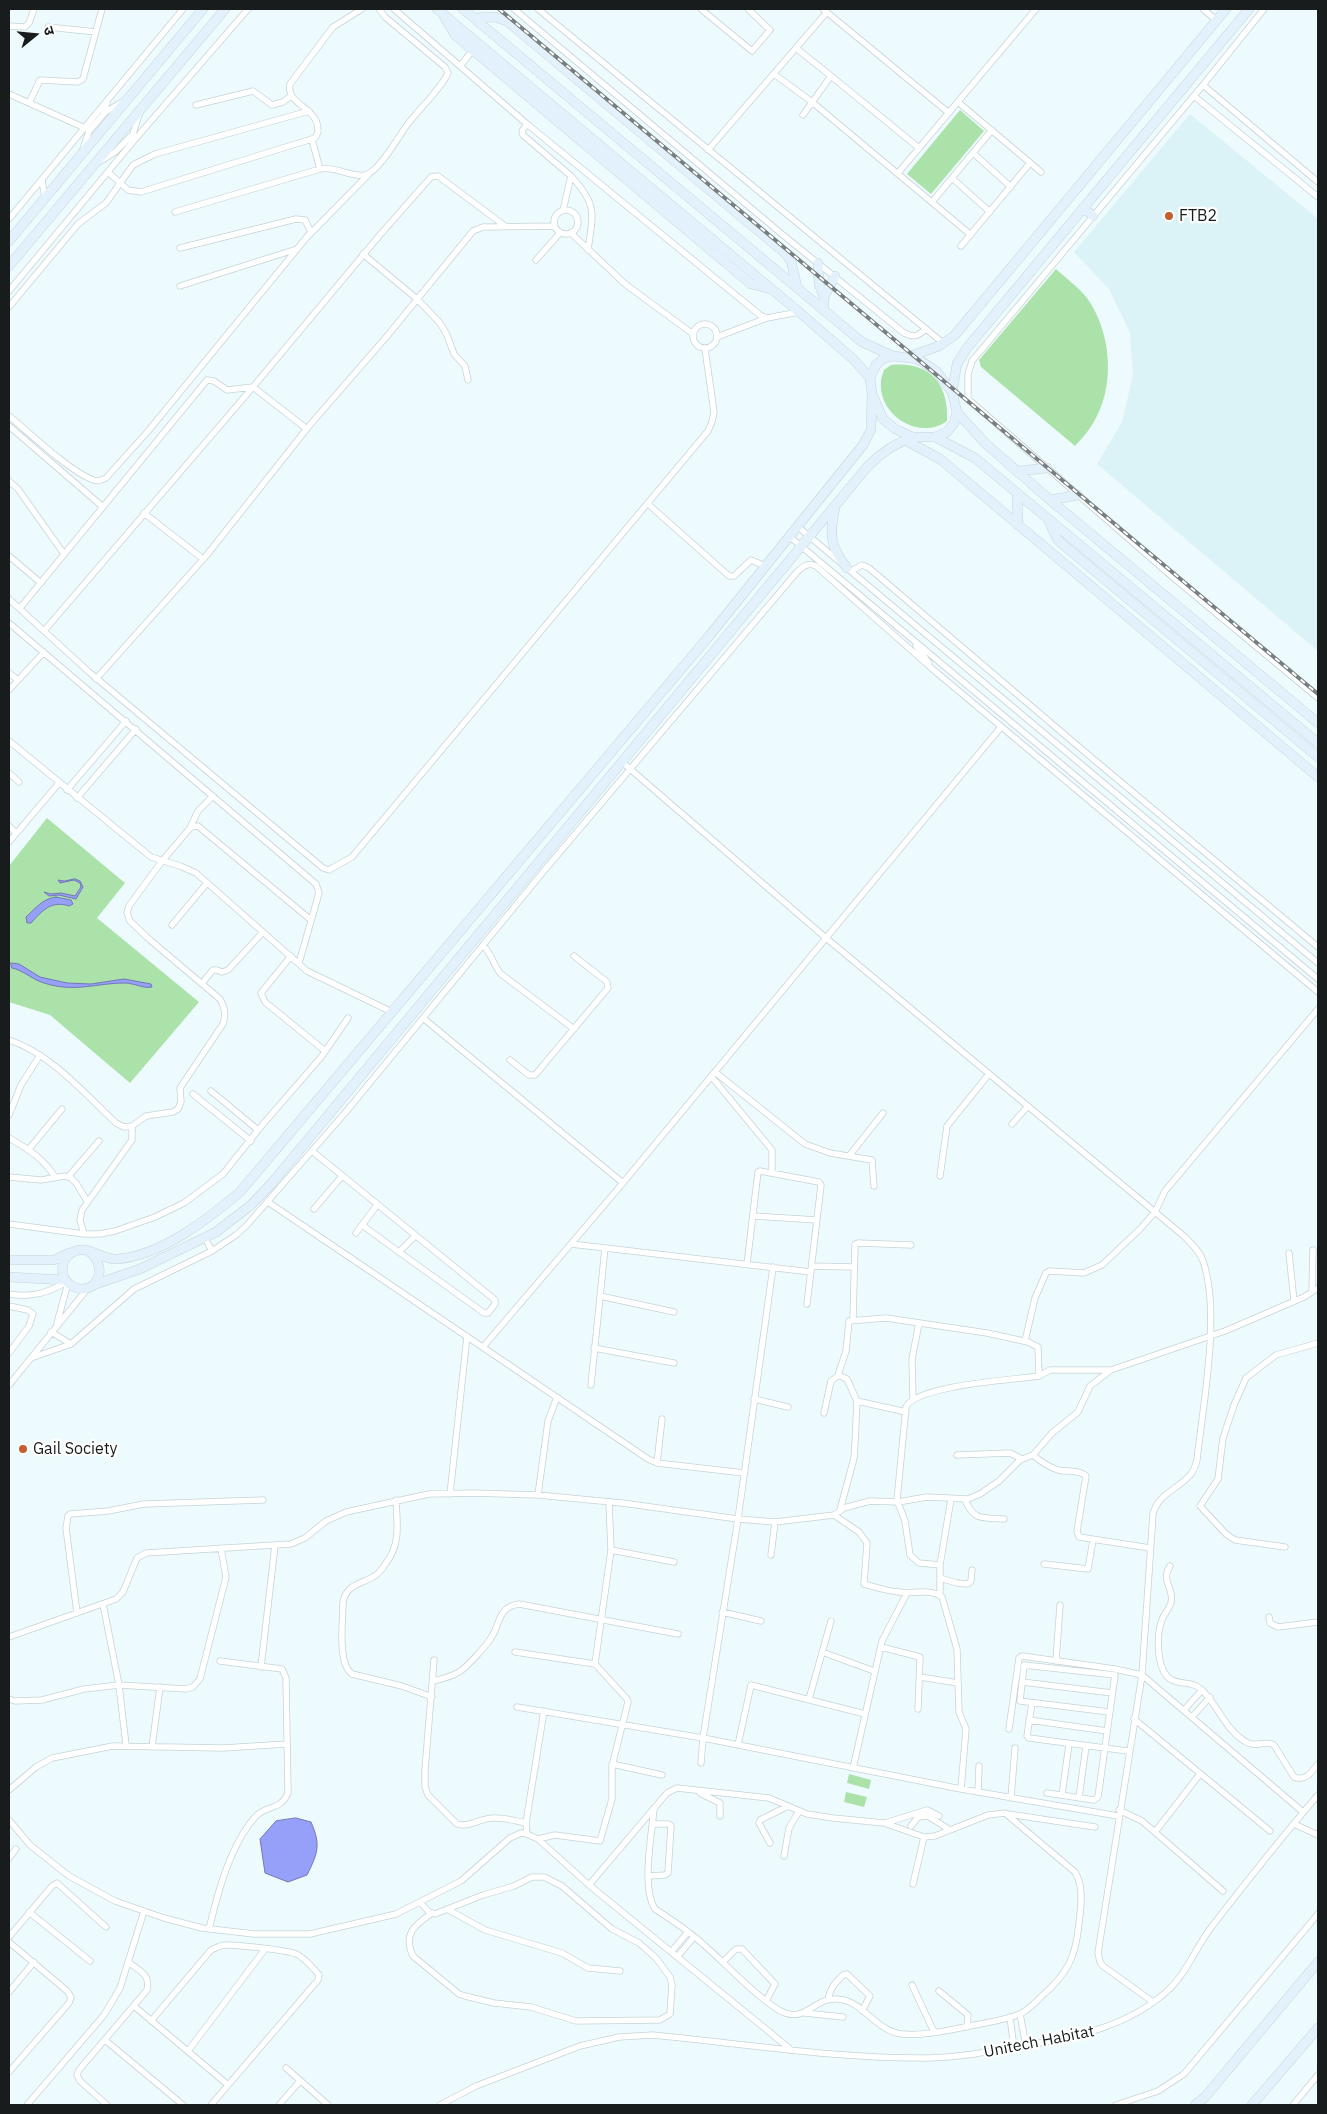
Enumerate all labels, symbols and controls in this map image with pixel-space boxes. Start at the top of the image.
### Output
north arrow [10,10,60,60]
text: उ [40,24,59,37]
place label: FTB2 [1179,206,1217,226]
marker: FTB2 [1163,210,1175,222]
place label: Gail Society [33,1439,117,1459]
marker: Gail Society [17,1443,29,1455]
street label: Unitech Habitat [982,2022,1096,2062]

